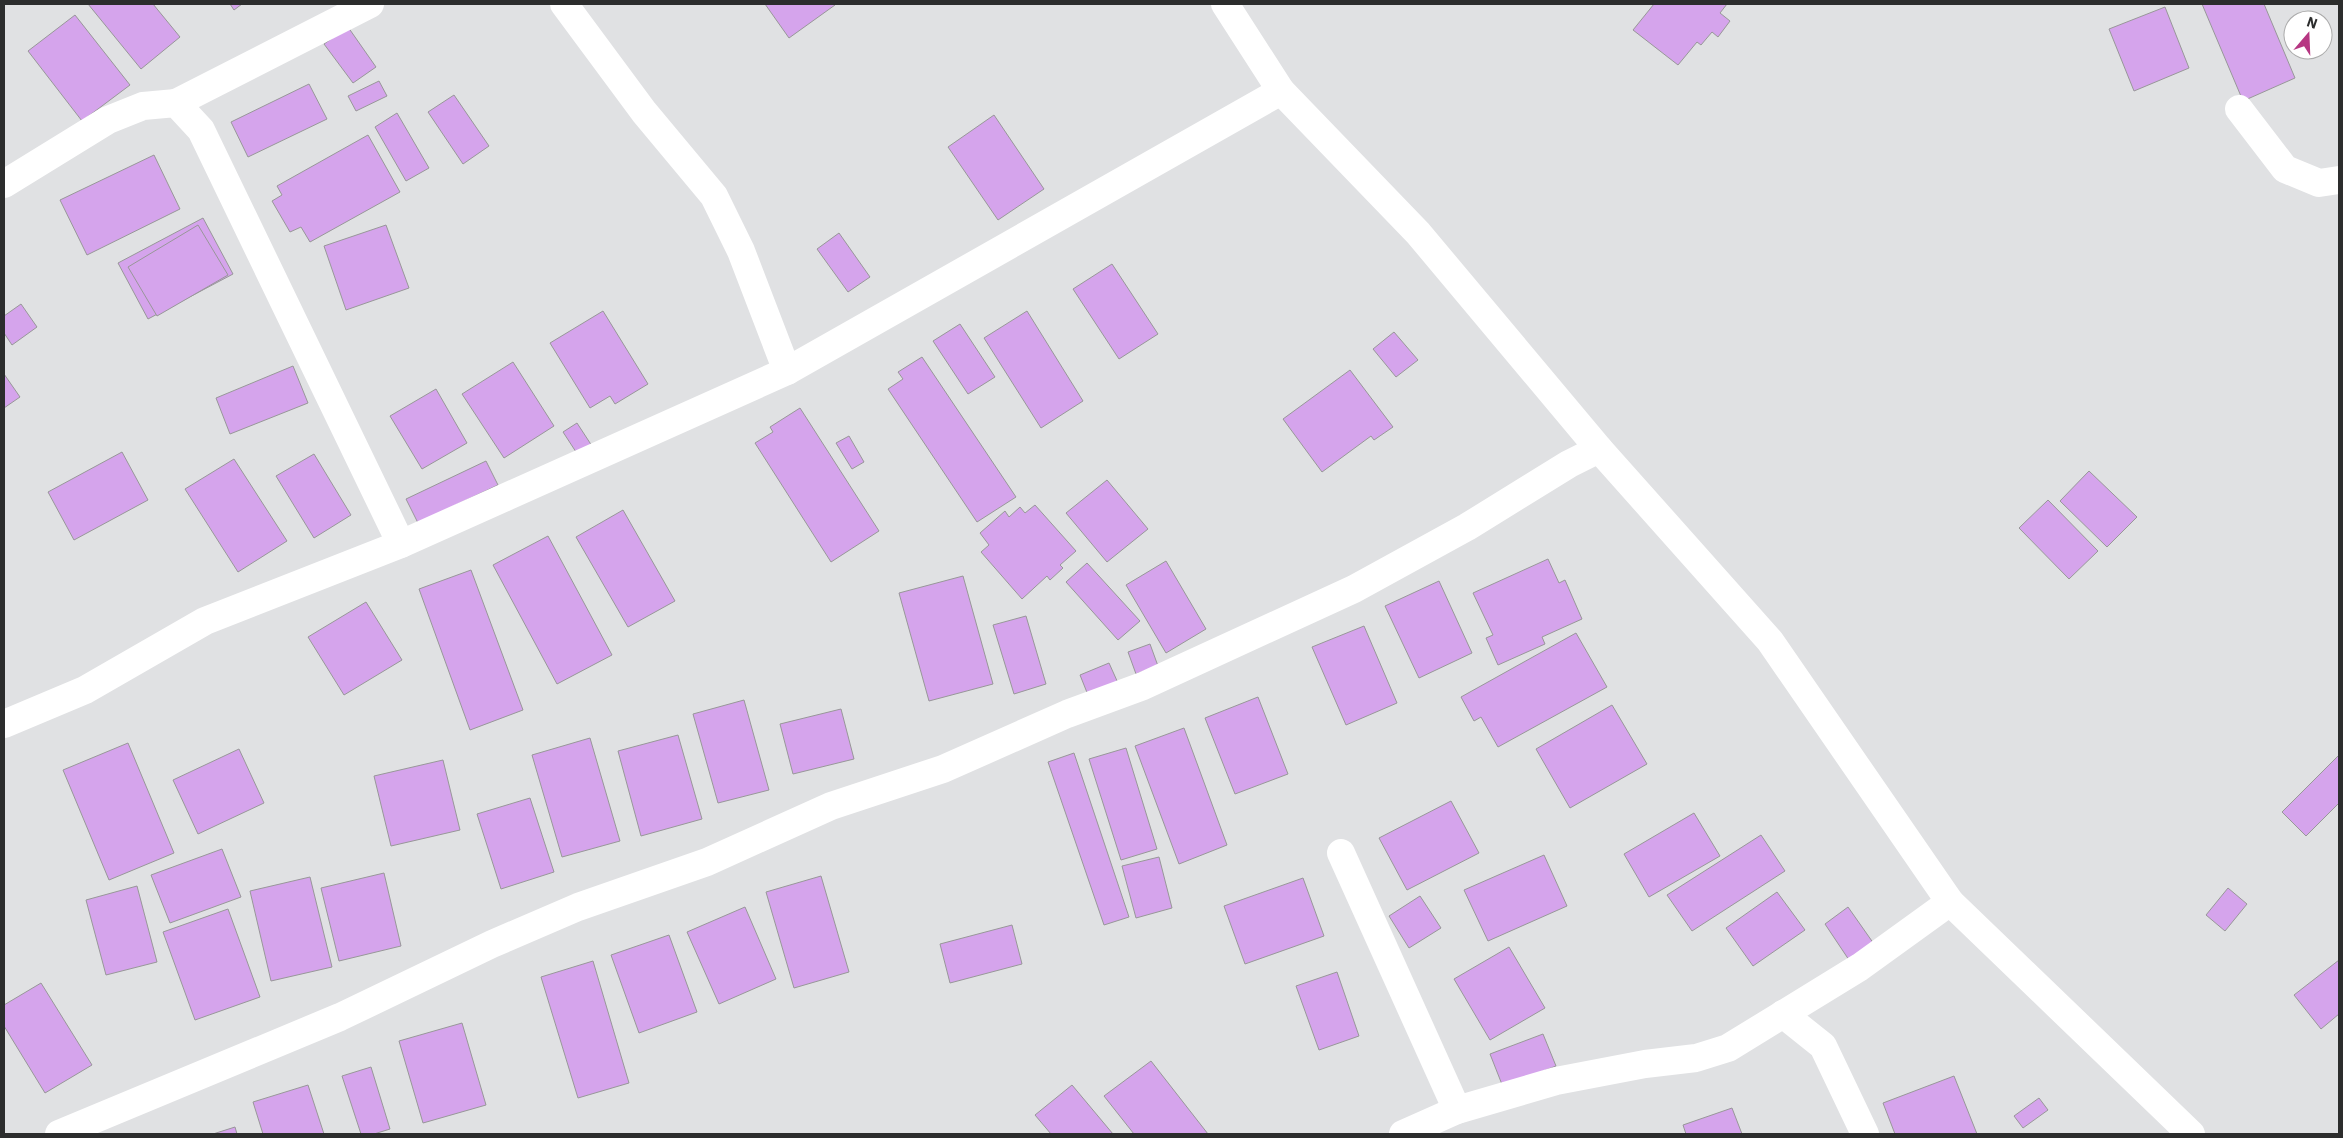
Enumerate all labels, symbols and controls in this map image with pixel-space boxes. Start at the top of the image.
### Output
north arrow [2283,10,2333,60]
text: N [2305,13,2320,33]

